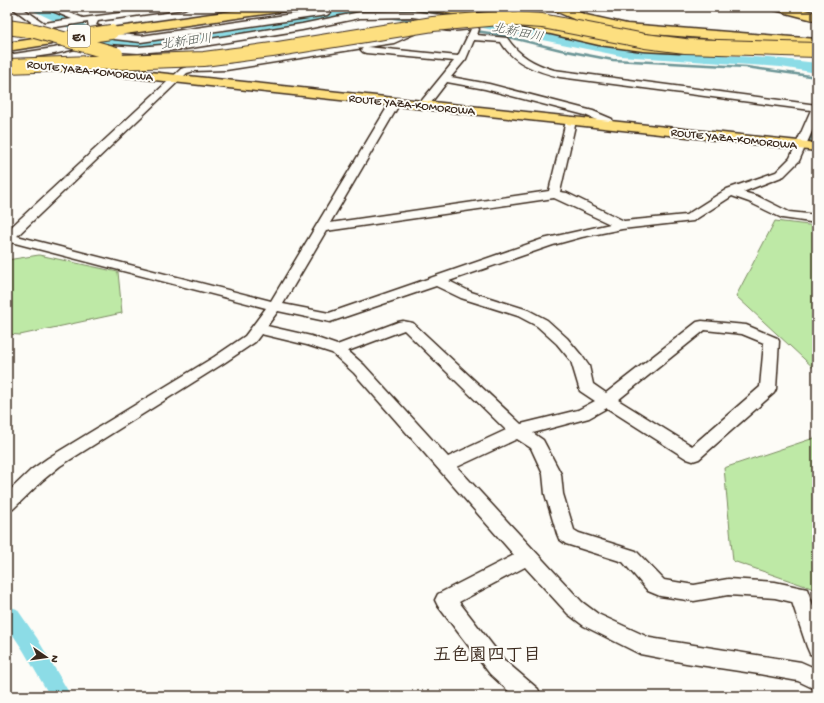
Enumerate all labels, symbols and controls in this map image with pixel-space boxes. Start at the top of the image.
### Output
water label: 北新田川 [490,20,545,46]
road number: E1 [68,25,90,47]
water label: 北新田川 [159,30,213,54]
street label: ROUTE YAZA-KOMOROWA [26,58,154,86]
street label: ROUTE YAZA-KOMOROWA [348,92,476,120]
street label: ROUTE YAZA-KOMOROWA [670,126,798,154]
north arrow [26,637,66,677]
district label: 五色園四丁目 [433,645,541,667]
text: N [47,654,60,664]

